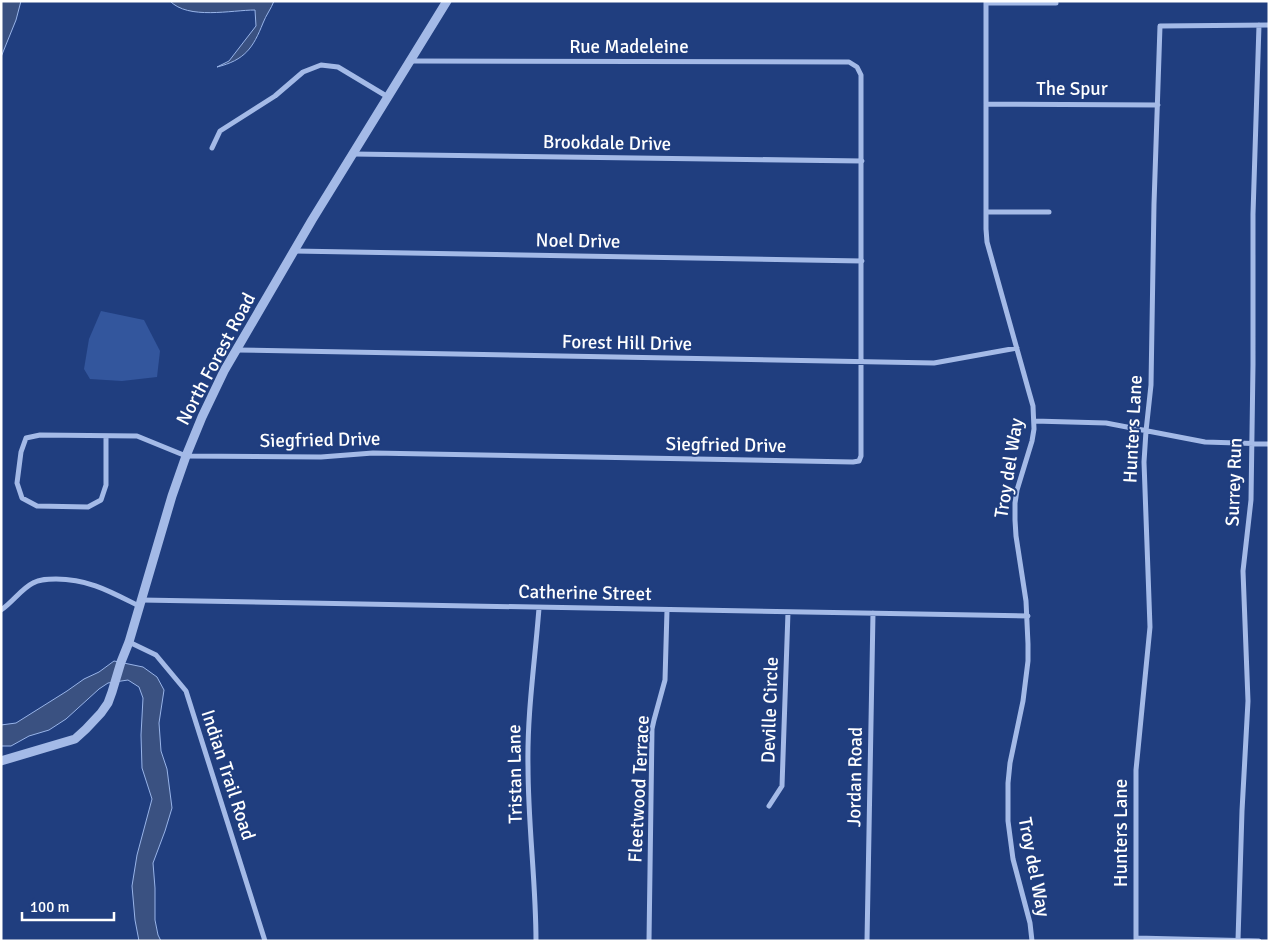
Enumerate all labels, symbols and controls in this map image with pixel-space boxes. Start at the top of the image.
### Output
street label: Rue Madeleine [569,35,689,59]
street label: The Spur [1036,77,1108,101]
street label: Brookdale Drive [543,130,671,156]
street label: Noel Drive [536,228,620,254]
street label: North Forest Road [171,289,261,429]
street label: Forest Hill Drive [562,330,692,356]
street label: Hunters Lane [1118,374,1148,484]
street label: Troy del Way [989,416,1029,520]
street label: Siegfried Drive [259,427,381,453]
street label: Siegfried Drive [665,432,787,458]
street label: Surrey Run [1220,437,1248,527]
street label: Catherine Street [518,580,652,606]
street label: Deville Circle [756,656,784,764]
street label: Indian Trail Road [196,707,260,843]
street label: Fleetwood Terrace [623,715,655,863]
street label: Tristan Lane [502,724,528,824]
street label: Jordan Road [842,727,868,827]
street label: Hunters Lane [1109,779,1133,887]
street label: Troy del Way [1013,815,1055,919]
scale bar [22,890,115,922]
text: 100 m [30,898,70,916]

